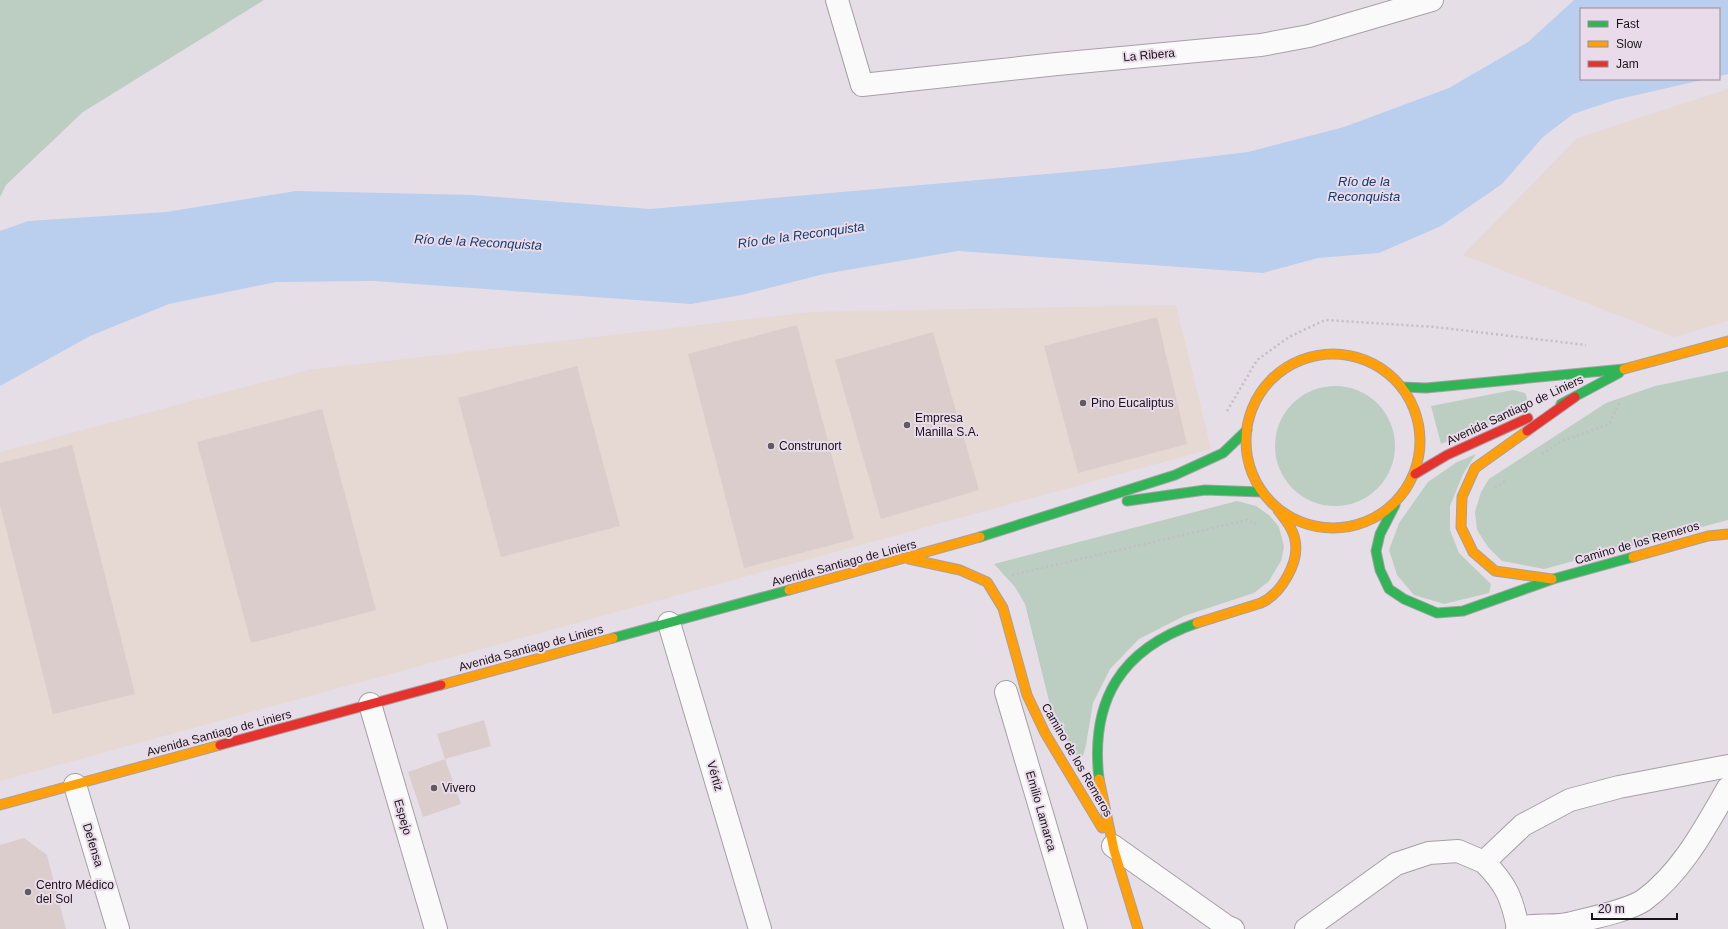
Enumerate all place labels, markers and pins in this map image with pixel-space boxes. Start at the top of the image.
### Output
place label: Pino Eucaliptus [1091,396,1174,410]
marker: Pino Eucaliptus [1078,398,1088,408]
place label: Empresa Manilla S.A. [915,411,979,439]
marker: Empresa Manilla S.A. [902,420,912,430]
place label: Construnort [779,439,842,453]
marker: Construnort [766,441,776,451]
place label: Vivero [442,781,476,795]
marker: Vivero [429,783,439,793]
place label: Centro Médico del Sol [36,878,114,906]
marker: Centro Médico del Sol [23,887,33,897]

